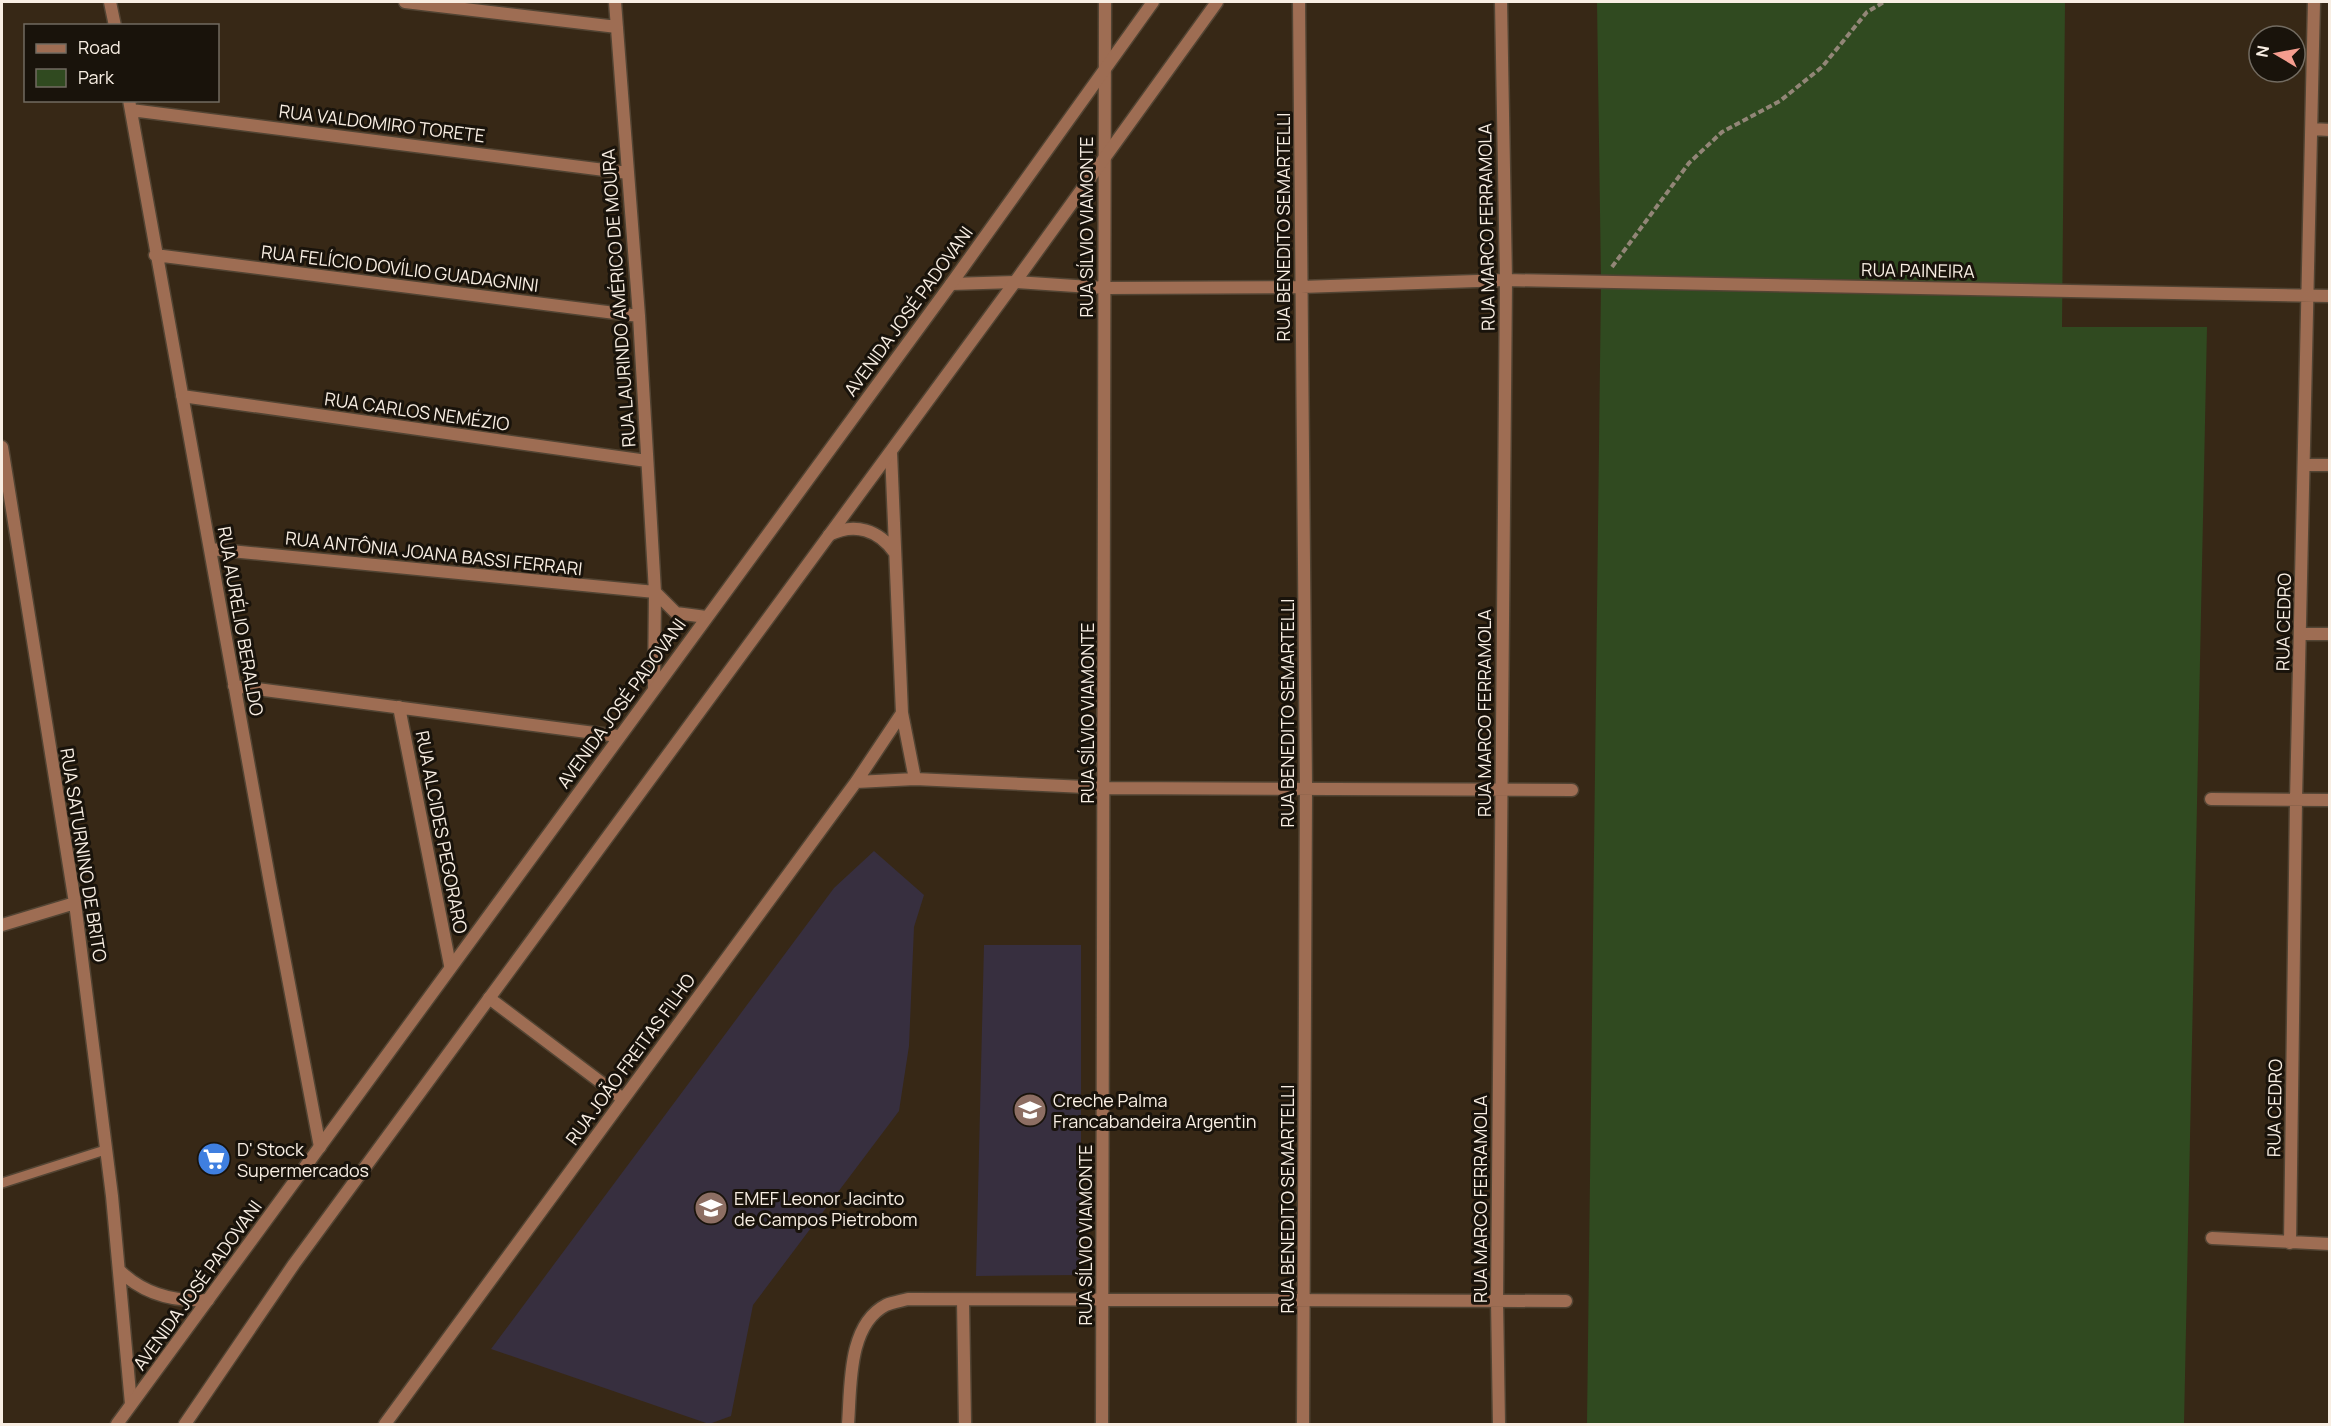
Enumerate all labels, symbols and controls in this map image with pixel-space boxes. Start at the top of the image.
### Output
legend [24,24,219,102]
north arrow [2247,24,2307,84]
text: Road [78,35,121,59]
text: N [2250,44,2274,59]
text: Park [78,65,115,89]
street label: RUA VALDOMIRO TORETE [278,98,486,148]
street label: RUA BENEDITO SEMARTELLI [1271,113,1295,341]
street label: RUA MARCO FERRAMOLA [1472,122,1500,331]
street label: RUA SÍLVIO VIAMONTE [1074,136,1098,318]
street label: RUA LAURINDO AMÉRICO DE MOURA [596,147,640,448]
street label: AVENIDA JOSÉ PADOVANI [838,221,978,401]
street label: RUA FELÍCIO DOVÍLIO GUADAGNINI [260,239,540,297]
street label: RUA PAINEIRA [1861,257,1976,283]
street label: RUA CARLOS NEMÉZIO [323,386,511,436]
street label: RUA AURÉLIO BERALDO [213,524,269,718]
street label: RUA ANTÔNIA JOANA BASSI FERRARI [284,525,584,581]
street label: RUA CEDRO [2270,573,2296,671]
street label: RUA BENEDITO SEMARTELLI [1275,599,1299,827]
street label: RUA MARCO FERRAMOLA [1472,608,1496,817]
street label: AVENIDA JOSÉ PADOVANI [551,613,691,793]
street label: RUA SÍLVIO VIAMONTE [1075,622,1099,804]
street label: RUA ALCIDES PEGORARO [411,729,473,935]
street label: RUA SATURNINO DE BRITO [55,746,113,964]
street label: RUA JOÃO FREITAS FILHO [560,969,700,1149]
street label: RUA CEDRO [2261,1059,2287,1157]
street label: RUA BENEDITO SEMARTELLI [1275,1085,1299,1313]
place label: Creche Palma Francabandeira Argentin [1053,1088,1256,1133]
school or university icon: Creche Palma Francabandeira Argentin [1012,1092,1048,1128]
street label: RUA MARCO FERRAMOLA [1468,1094,1492,1303]
place label: D' Stock Supermercados [237,1137,369,1182]
supermarket icon: D' Stock Supermercados [196,1141,232,1177]
street label: RUA SÍLVIO VIAMONTE [1073,1144,1097,1326]
place label: EMEF Leonor Jacinto de Campos Pietrobom [734,1186,918,1231]
school or university icon: EMEF Leonor Jacinto de Campos Pietrobom [693,1190,729,1226]
street label: AVENIDA JOSÉ PADOVANI [127,1195,267,1375]

